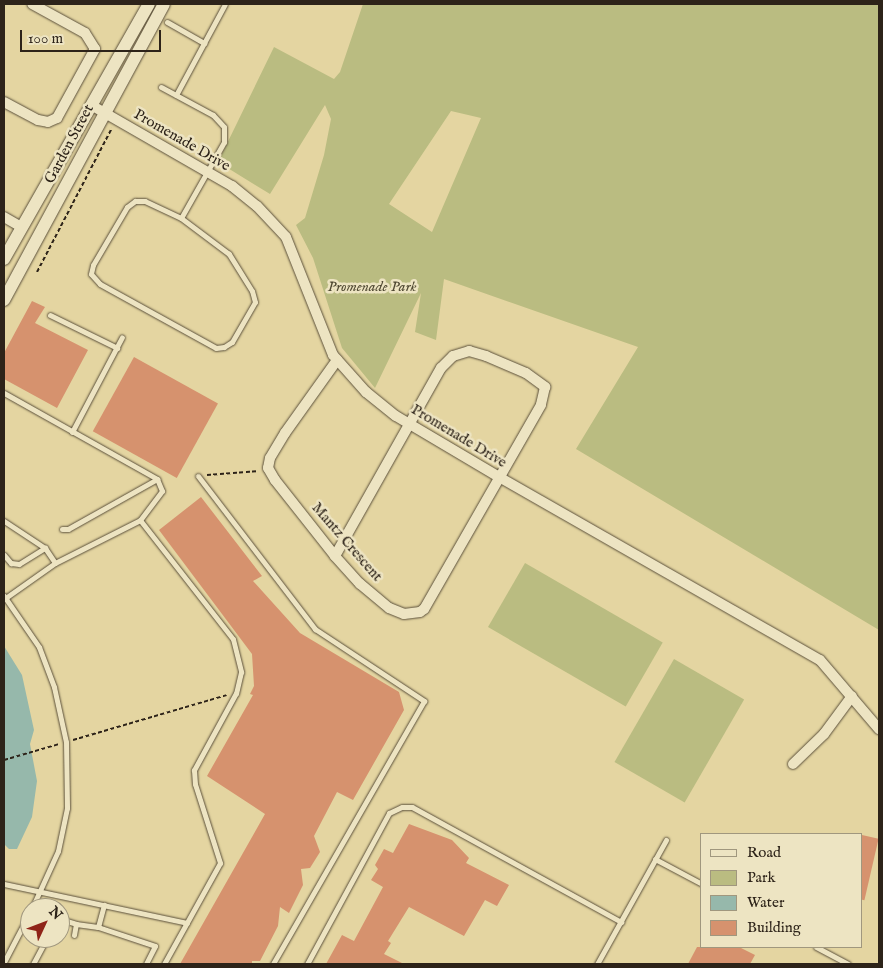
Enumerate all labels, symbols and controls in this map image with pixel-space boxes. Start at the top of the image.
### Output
scale bar [22,20,164,52]
text: 100 m [28,29,63,48]
street label: Garden Street [41,101,97,187]
street label: Promenade Drive [131,105,233,175]
park label: Promenade Park [327,278,417,296]
street label: Promenade Drive [408,400,510,472]
street label: Mantz Crescent [308,499,386,585]
legend [700,833,863,948]
text: Road [747,843,781,862]
text: Park [747,868,776,887]
text: Water [747,893,784,912]
north arrow [20,898,70,948]
text: N [45,903,66,924]
text: Building [747,918,801,937]

